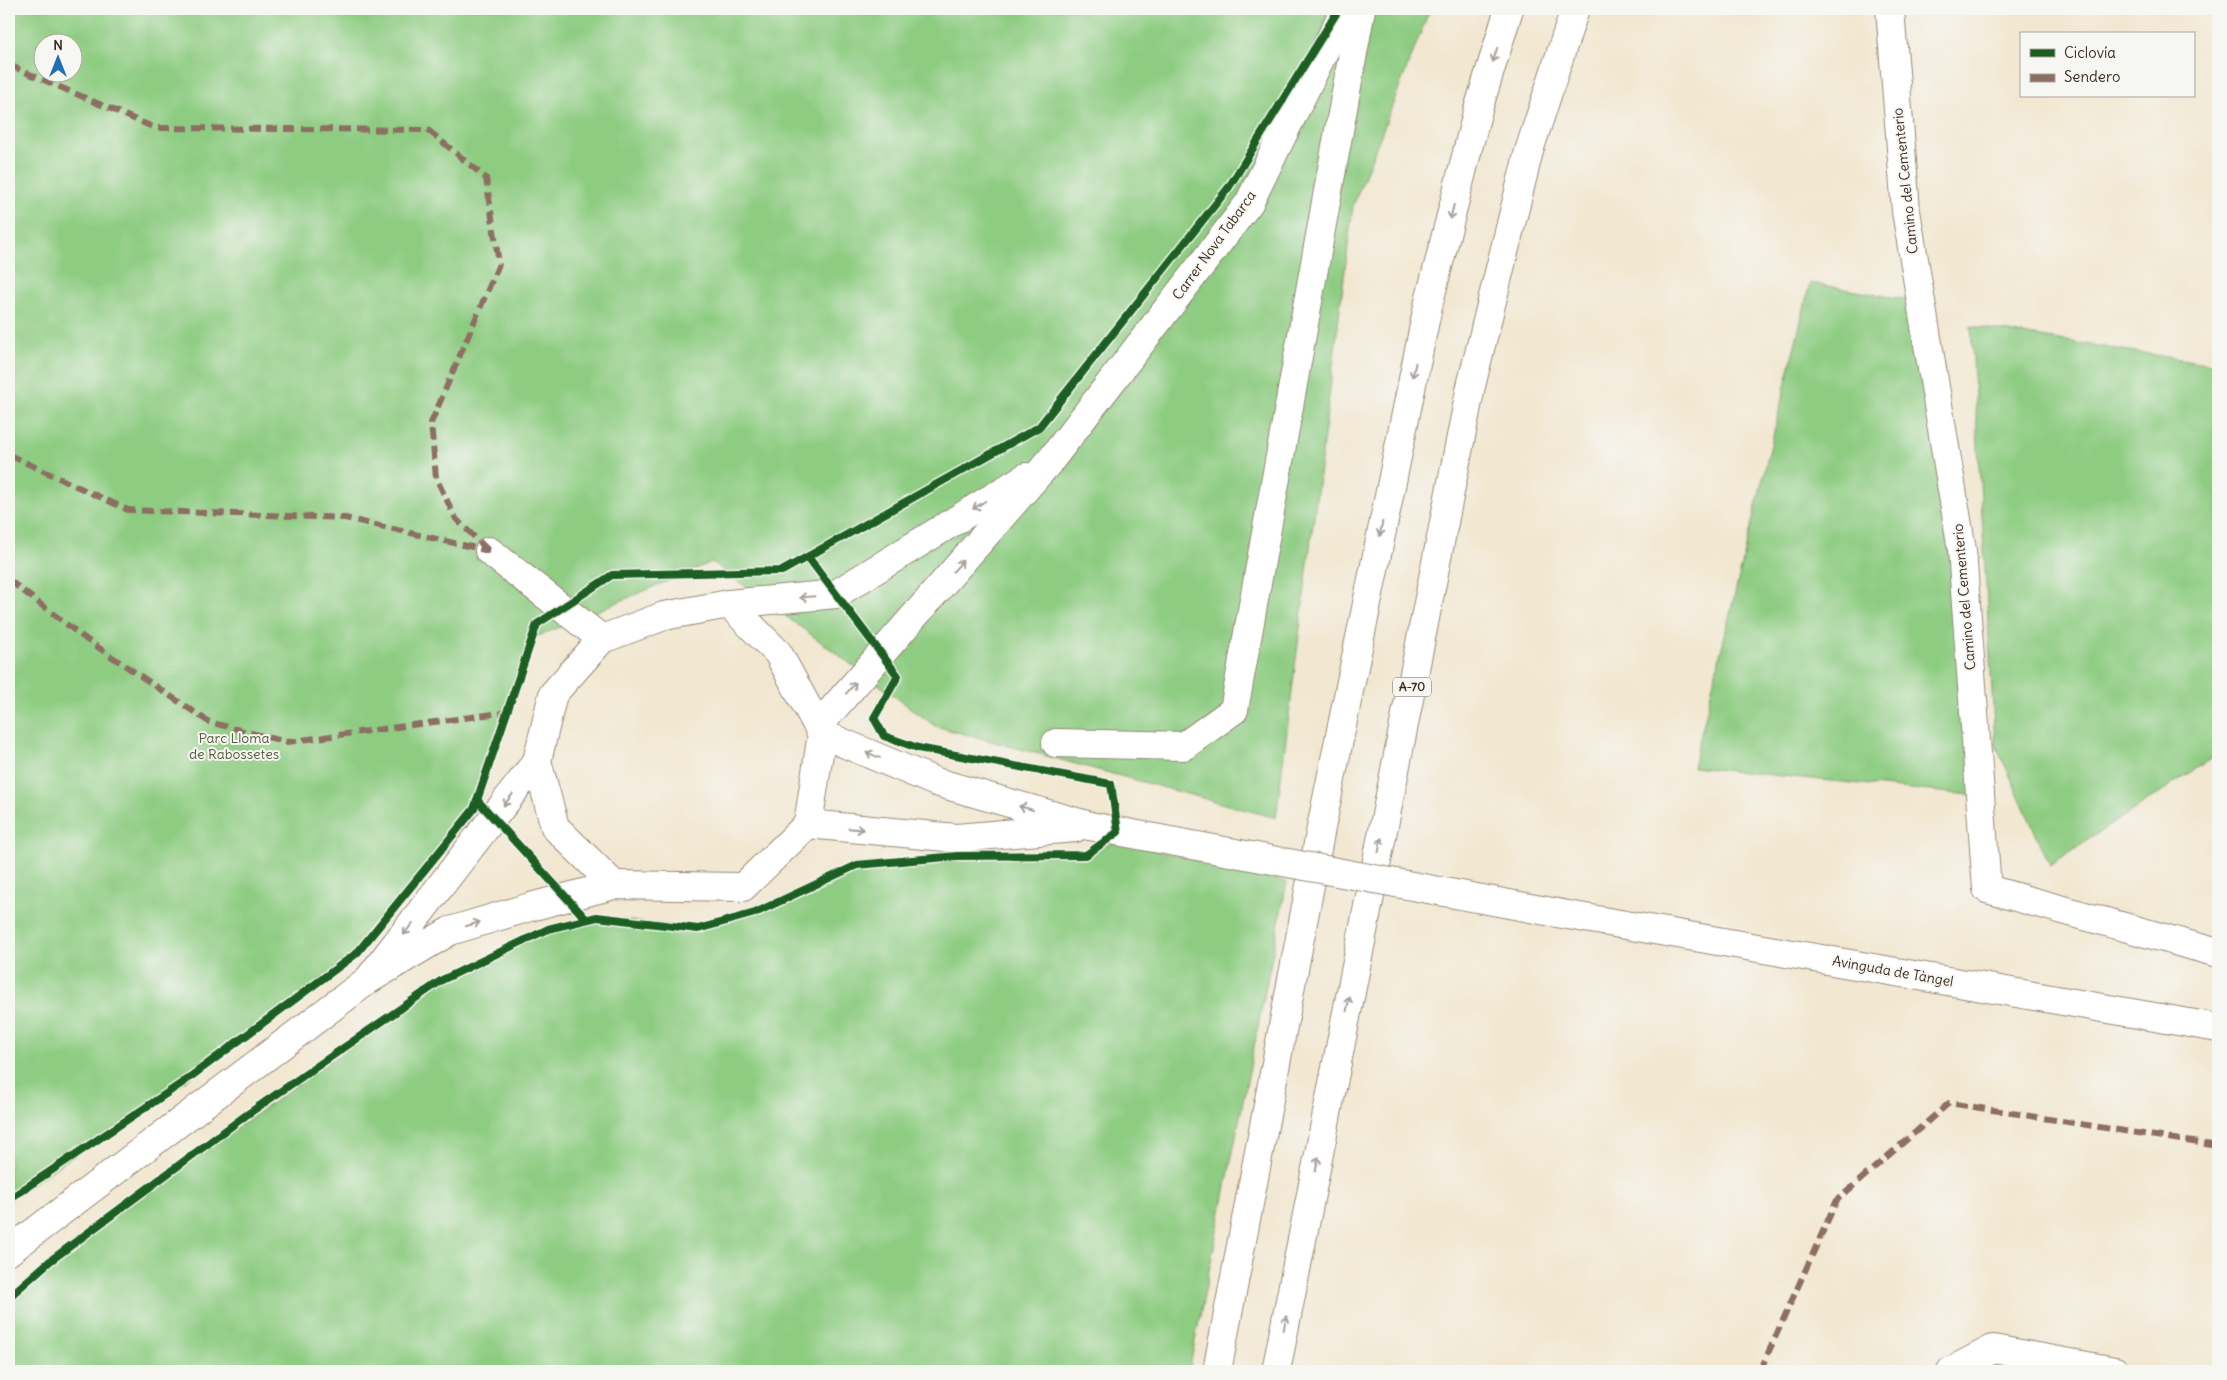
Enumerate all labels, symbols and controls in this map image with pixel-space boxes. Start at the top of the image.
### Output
north arrow [32,32,82,82]
legend [2020,32,2194,98]
text: N [53,36,63,54]
text: Ciclovía [2064,43,2116,62]
one-way arrow [1490,47,1499,63]
text: Sendero [2064,67,2120,86]
street label: Camino del Cementerio [1888,107,1922,255]
street label: Carrer Nova Tabarca [1168,187,1260,303]
one-way arrow [1447,203,1456,219]
one-way arrow [1409,362,1418,378]
one-way arrow [973,501,987,511]
one-way arrow [1376,521,1385,537]
street label: Camino del Cementerio [1949,523,1979,671]
one-way arrow [952,560,963,573]
one-way arrow [799,592,815,602]
road number: A-70 [1393,678,1431,696]
one-way arrow [845,682,856,695]
park label: Parc Lloma de Rabossetes [189,729,279,763]
one-way arrow [866,750,881,760]
one-way arrow [502,793,513,806]
one-way arrow [1019,802,1035,812]
one-way arrow [848,824,864,834]
one-way arrow [1376,838,1386,854]
one-way arrow [464,919,480,929]
one-way arrow [403,922,414,935]
street label: Avinguda de Tàngel [1831,952,1955,990]
one-way arrow [1344,997,1354,1013]
one-way arrow [1312,1156,1322,1172]
one-way arrow [1281,1316,1291,1332]

